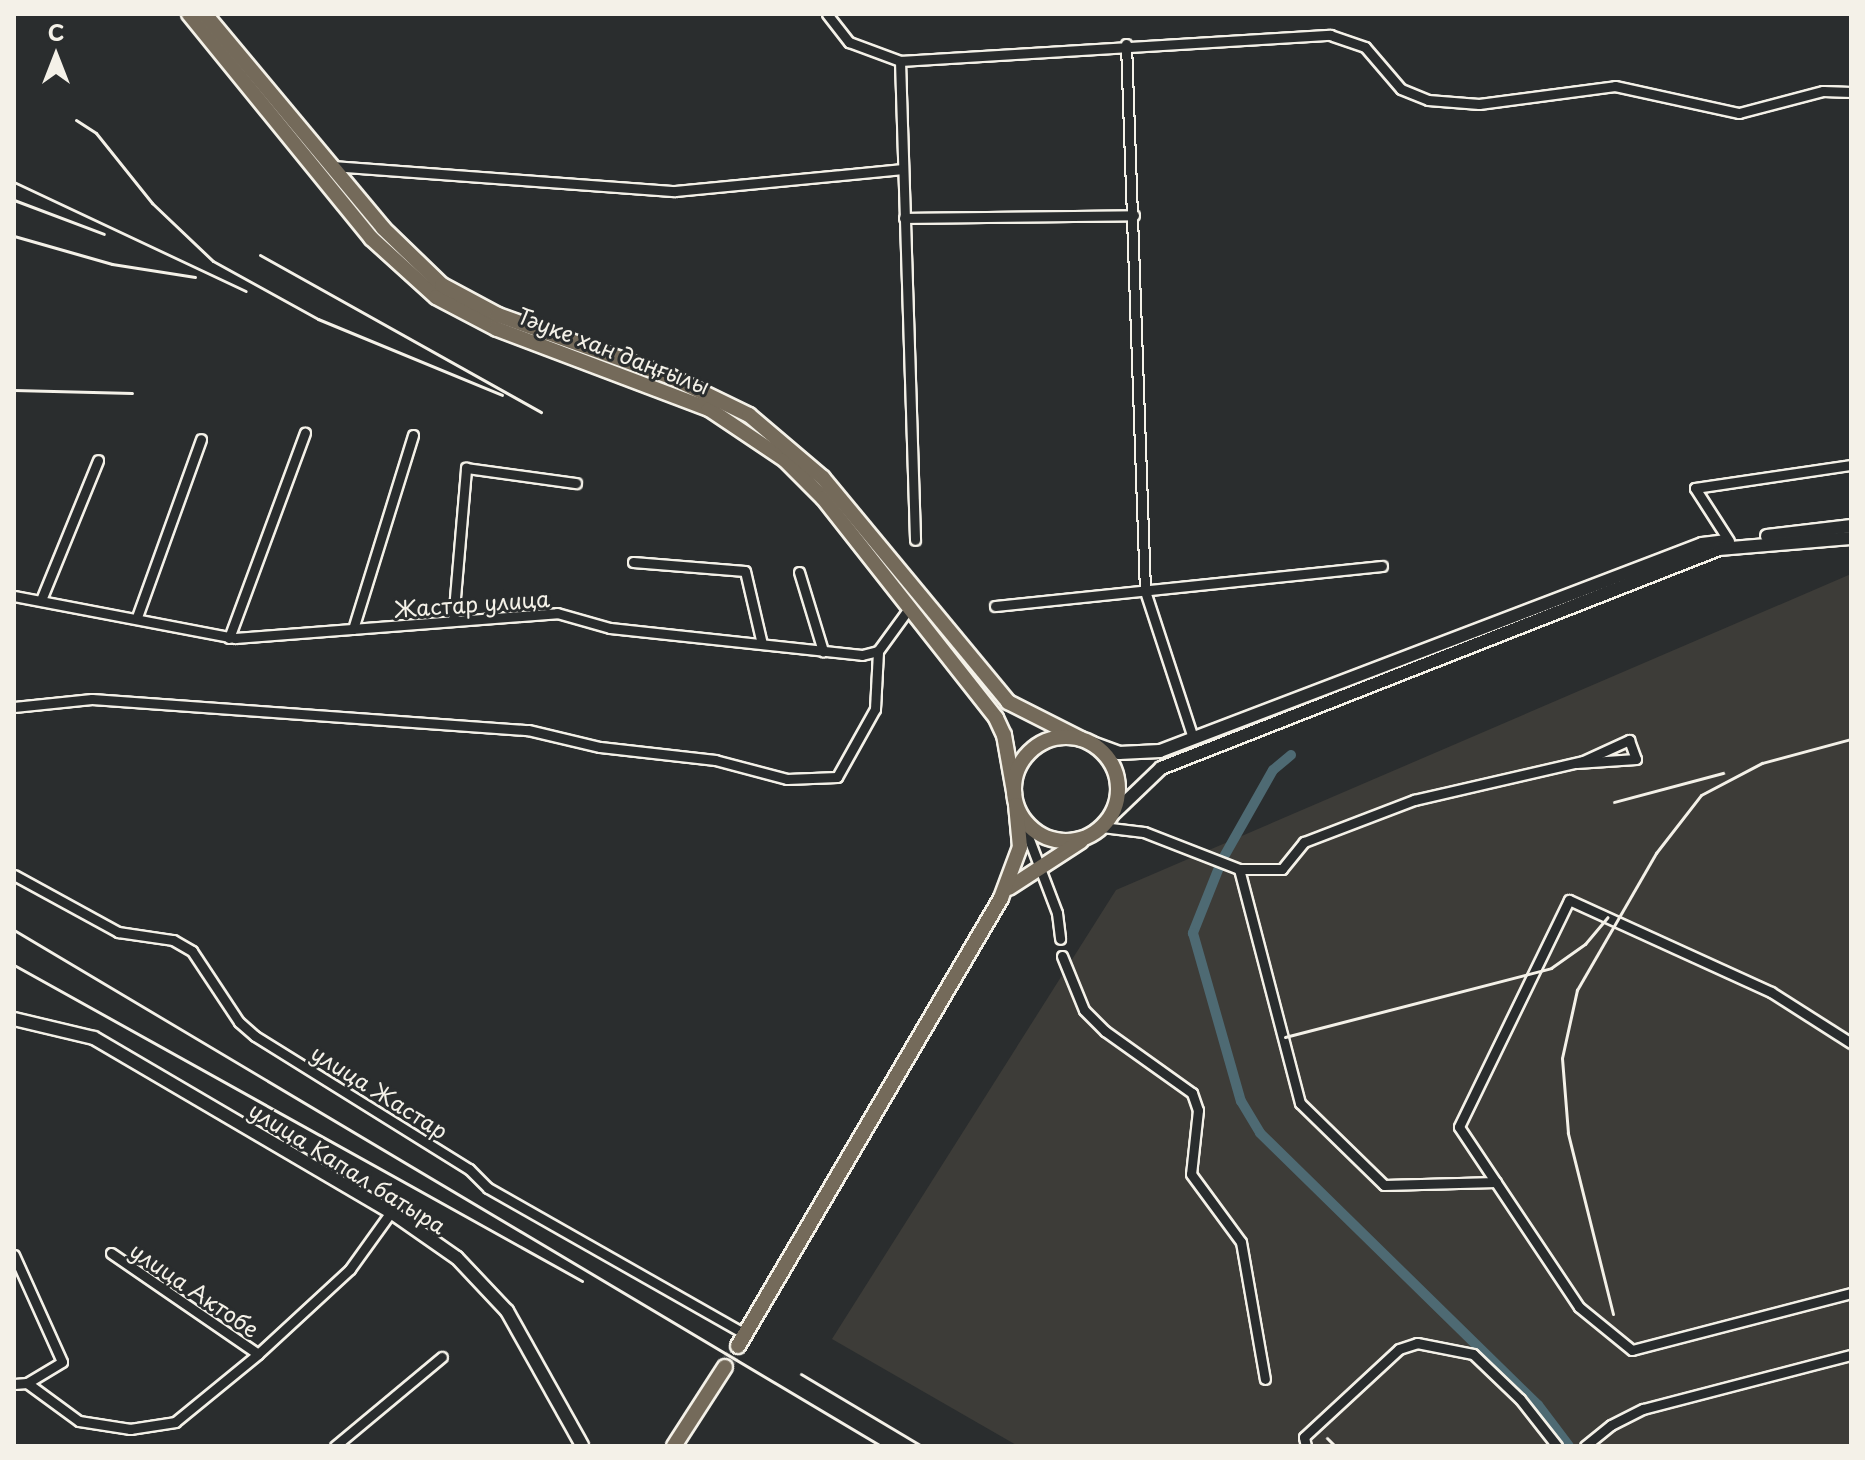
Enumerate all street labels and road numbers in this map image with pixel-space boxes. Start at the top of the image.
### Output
street label: Тәуке хан даңғылы [513,301,715,399]
street label: Жастар улица [393,584,551,622]
street label: улица Жастар [306,1038,454,1144]
street label: улица Капал батыра [245,1096,451,1238]
street label: улица Актобе [125,1236,265,1342]

